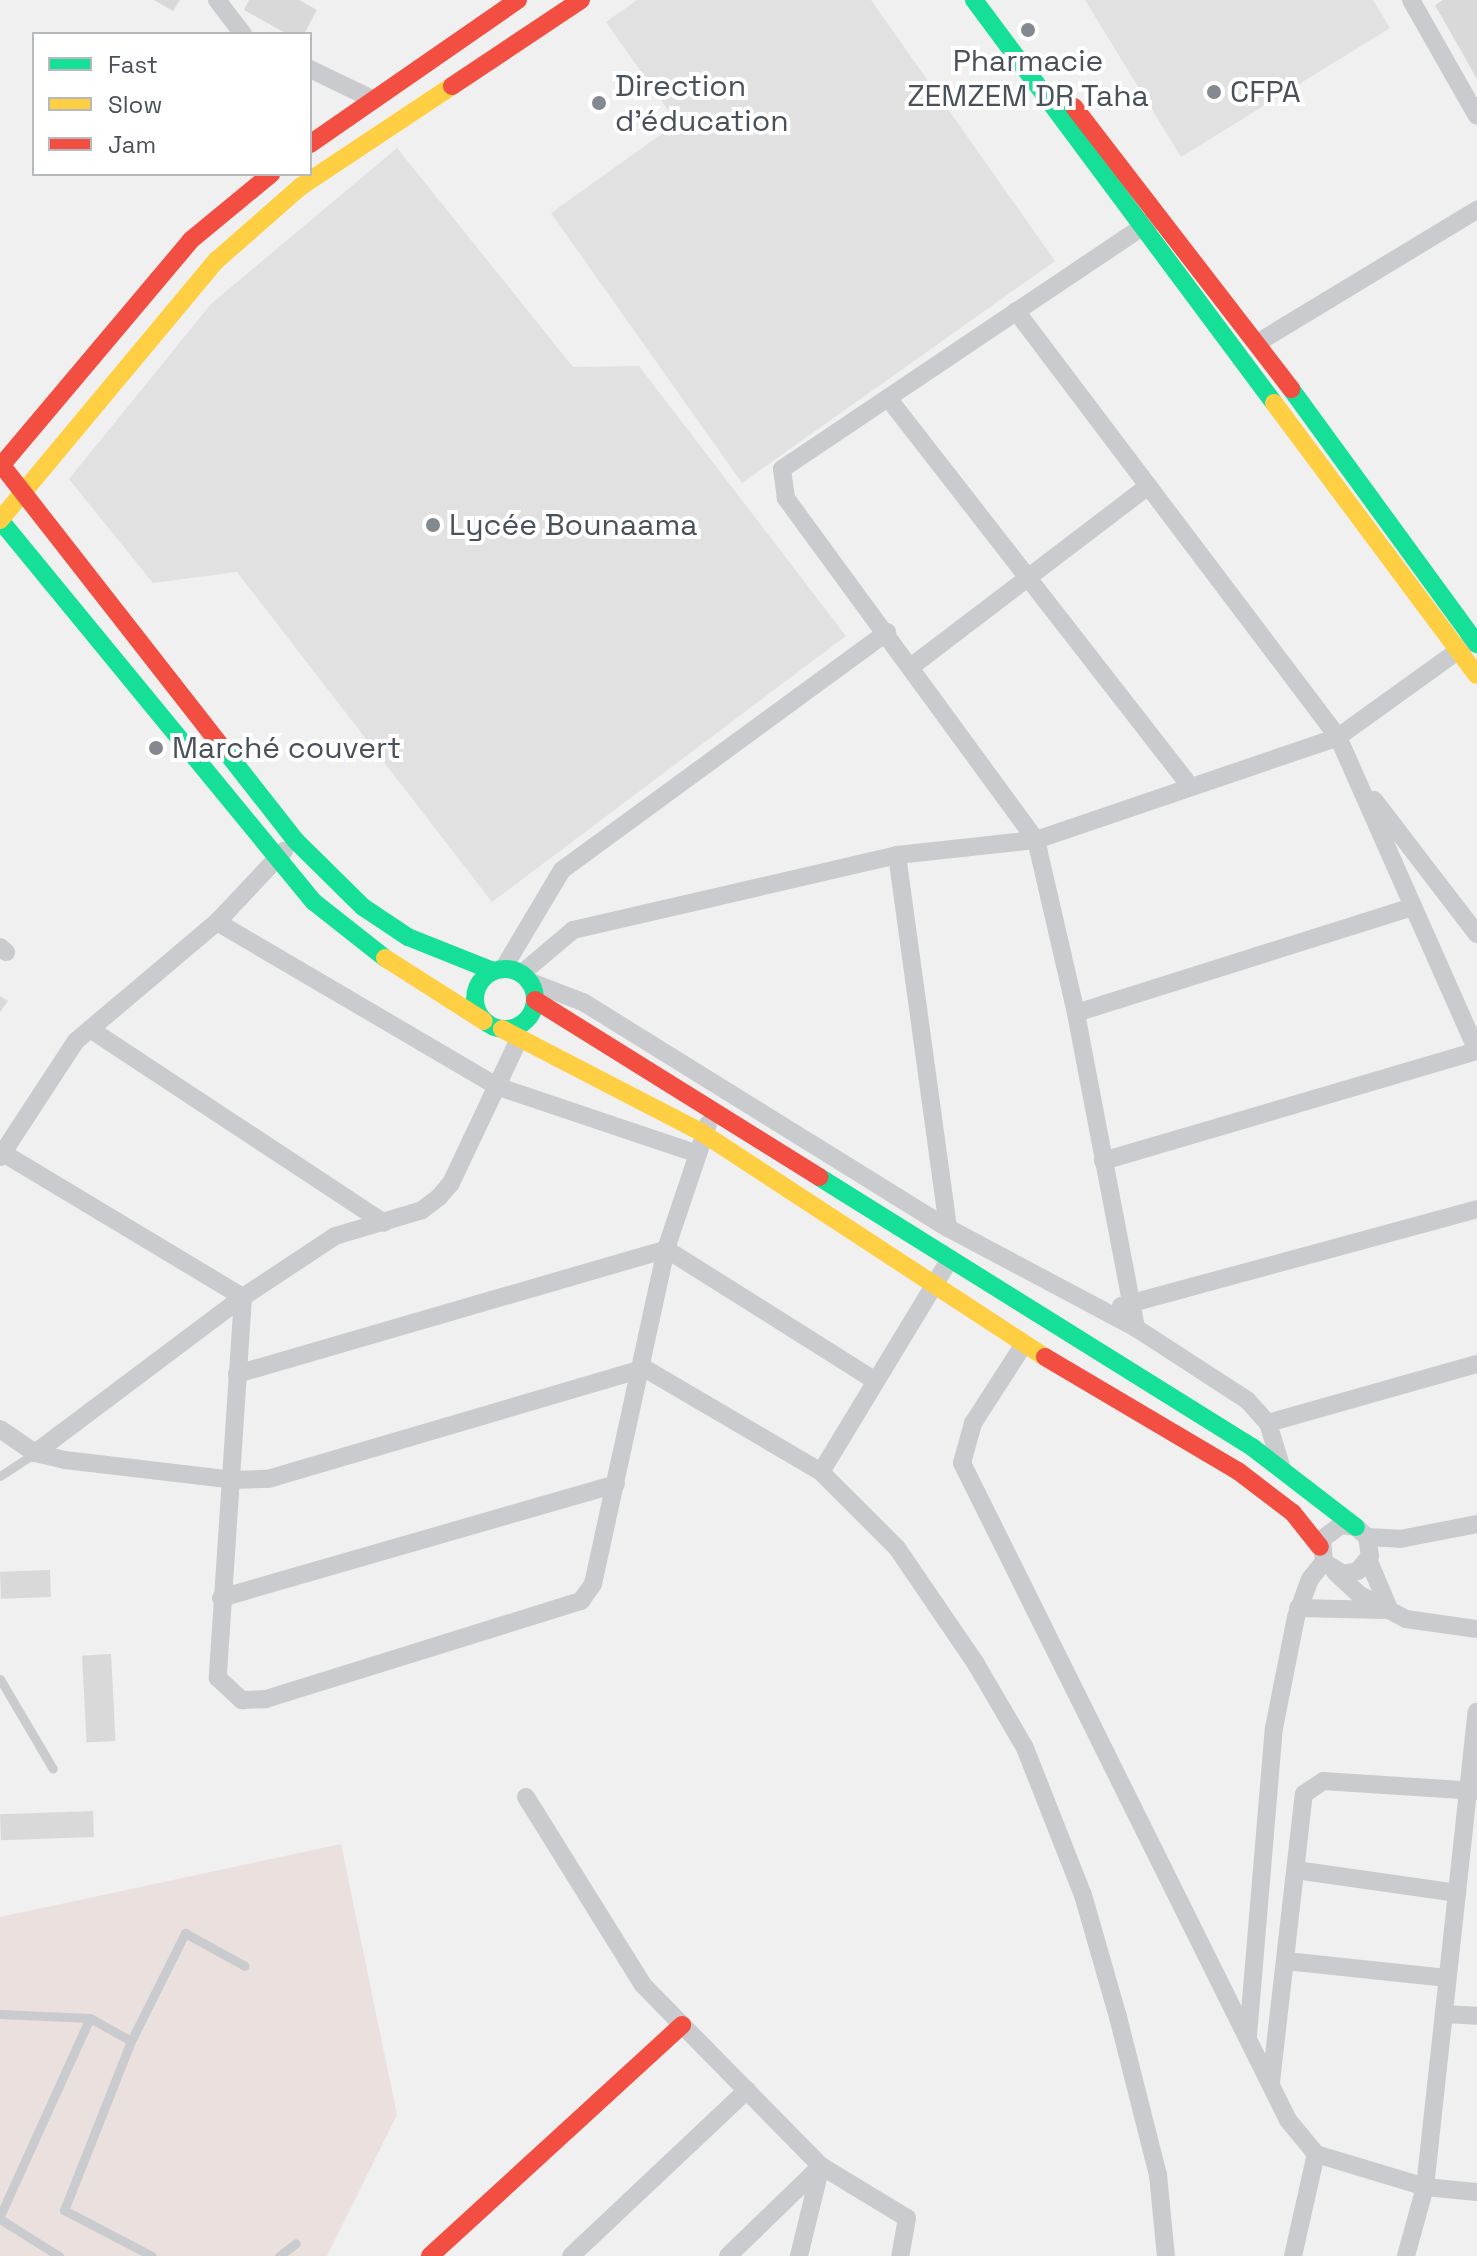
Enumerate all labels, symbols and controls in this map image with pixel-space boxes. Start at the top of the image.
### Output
marker: Pharmacie ZEMZEM DR Taha [1019,21,1037,39]
legend [32,32,312,176]
place label: Pharmacie ZEMZEM DR Taha [907,43,1149,114]
text: Fast [108,49,158,80]
place label: Direction d'éducation [615,68,789,138]
place label: CFPA [1230,74,1301,110]
marker: CFPA [1205,83,1223,101]
text: Slow [108,89,162,120]
marker: Direction d'éducation [590,94,608,112]
text: Jam [108,129,156,160]
place label: Lycée Bounaama [449,507,697,543]
marker: Lycée Bounaama [424,516,442,534]
place label: Marché couvert [172,730,401,766]
marker: Marché couvert [147,739,165,757]

